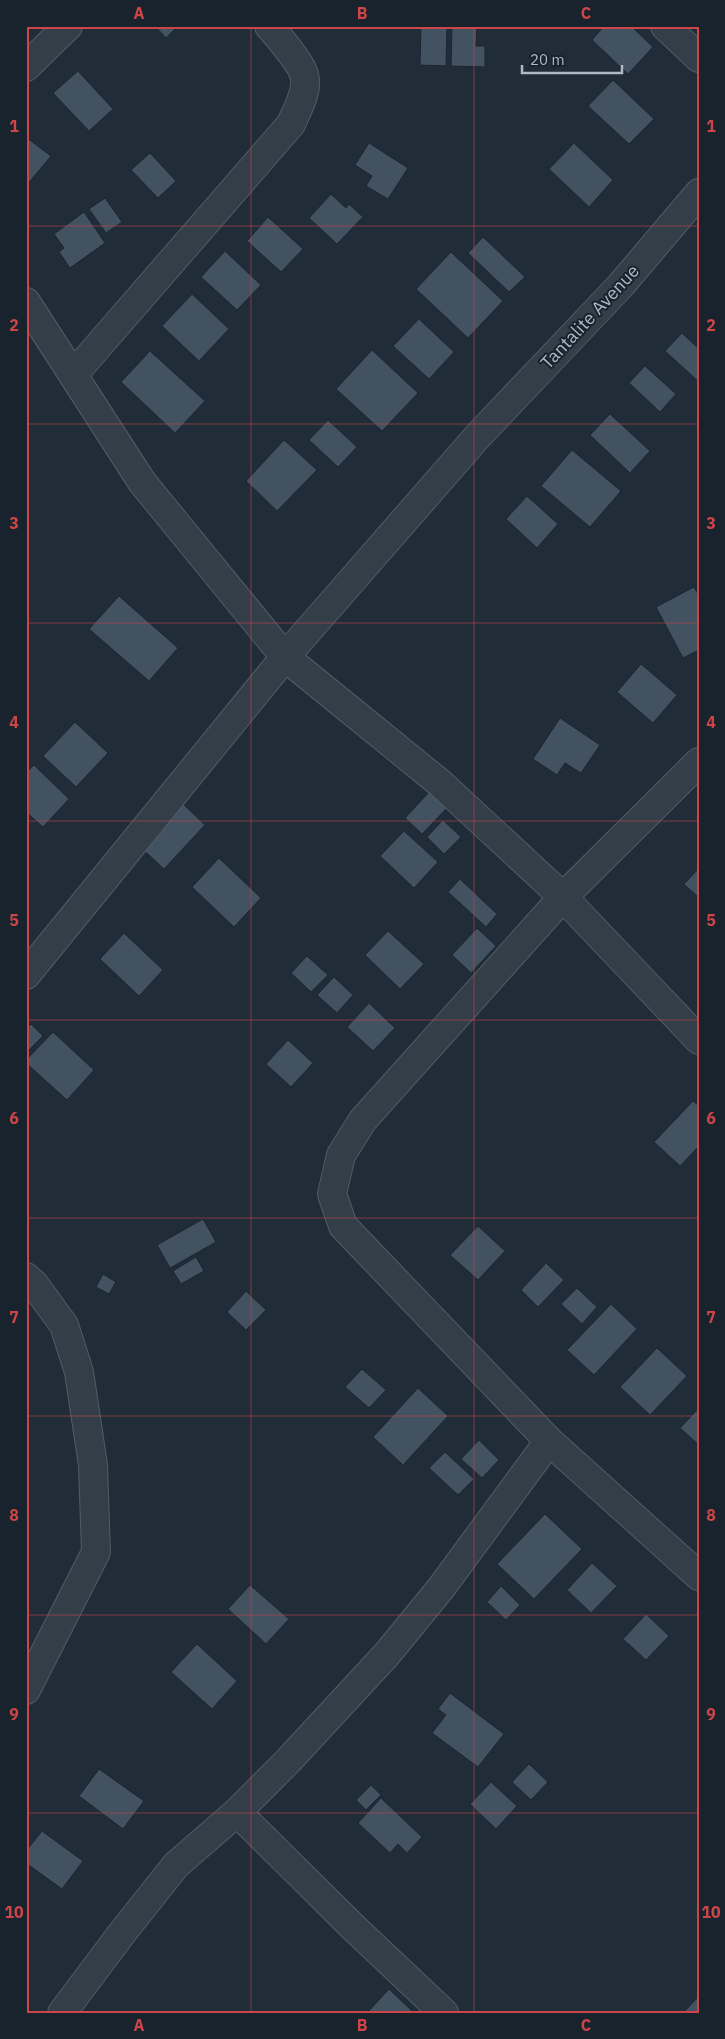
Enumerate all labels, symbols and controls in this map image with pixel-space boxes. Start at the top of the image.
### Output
text: A [134,3,145,23]
text: B [357,3,368,23]
text: C [581,3,591,23]
scale bar [522,42,622,74]
text: 20 m [530,50,565,69]
text: 1 [9,116,19,136]
text: 1 [706,116,716,136]
street label: Tantalite Avenue [535,259,644,374]
text: 2 [9,315,19,335]
text: 2 [706,315,716,335]
text: 3 [9,513,19,533]
text: 3 [706,513,716,533]
text: 4 [9,712,19,732]
text: 4 [706,712,716,732]
text: 5 [9,910,19,930]
text: 5 [706,910,716,930]
text: 6 [9,1108,19,1128]
text: 6 [706,1108,716,1128]
text: 7 [9,1307,19,1327]
text: 7 [706,1307,716,1327]
text: 8 [9,1505,19,1525]
text: 8 [706,1505,716,1525]
text: 9 [9,1704,19,1724]
text: 9 [706,1704,716,1724]
text: 10 [4,1902,24,1922]
text: 10 [701,1902,721,1922]
text: A [134,2015,145,2035]
text: B [357,2015,368,2035]
text: C [581,2015,591,2035]

